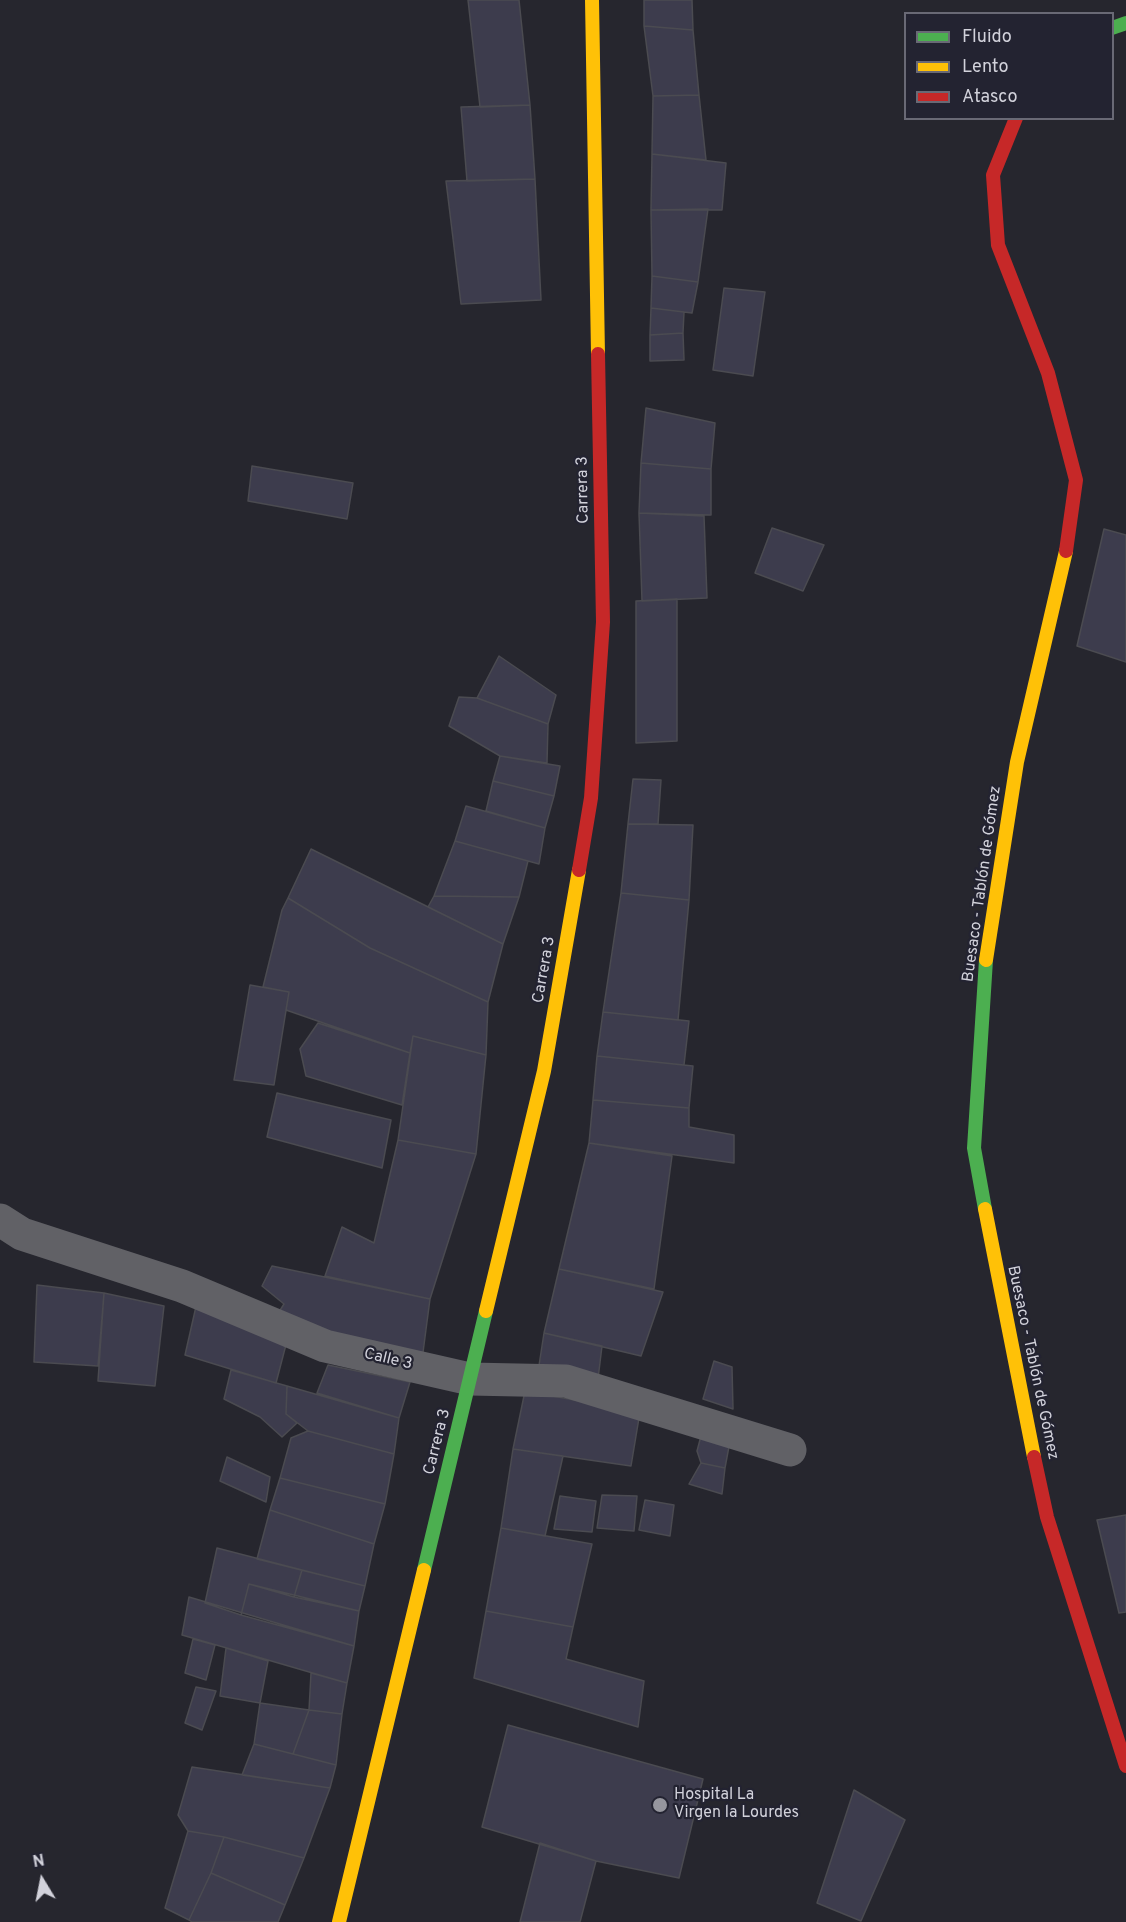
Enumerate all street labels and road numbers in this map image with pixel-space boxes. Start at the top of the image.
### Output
street label: Carrera 3 [574,456,594,524]
street label: Buesaco - Tablón de Gómez [960,785,1006,983]
street label: Carrera 3 [530,935,560,1005]
street label: Buesaco - Tablón de Gómez [1002,1264,1062,1462]
street label: Calle 3 [362,1345,414,1375]
street label: Carrera 3 [421,1407,455,1477]

